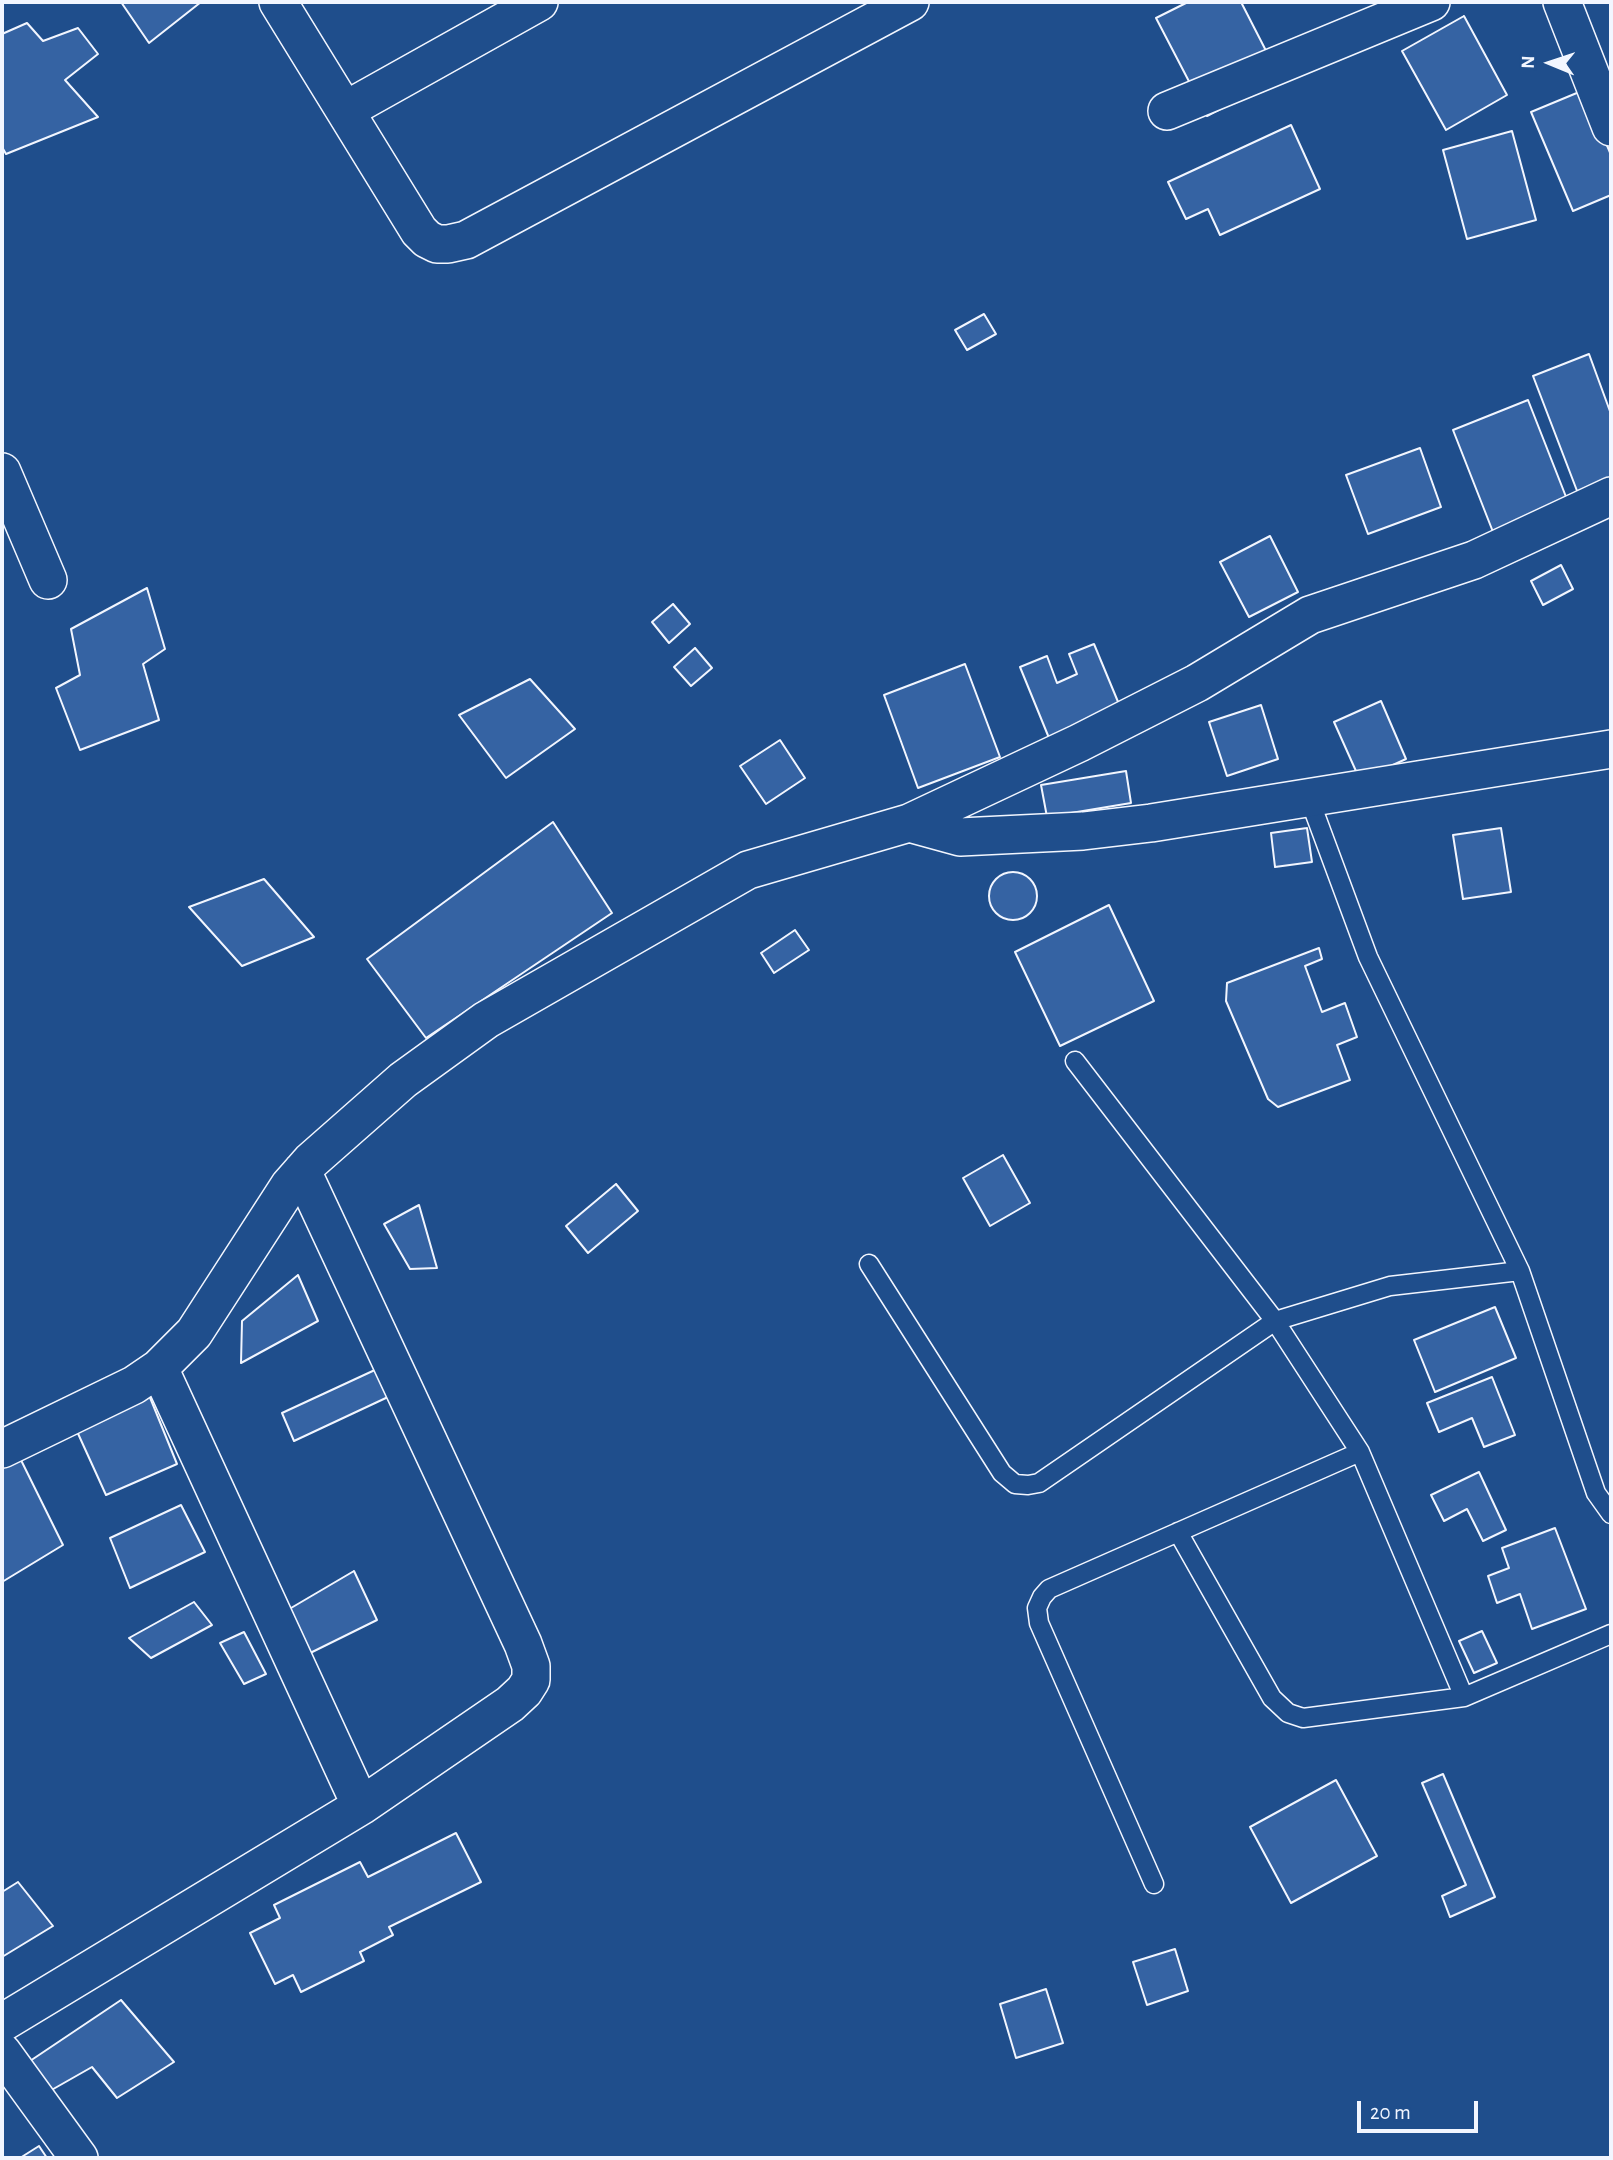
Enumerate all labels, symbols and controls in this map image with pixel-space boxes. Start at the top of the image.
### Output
north arrow [1515,28,1585,98]
text: N [1519,55,1538,69]
scale bar [1361,2086,1482,2130]
text: 20 m [1370,2102,1411,2123]

